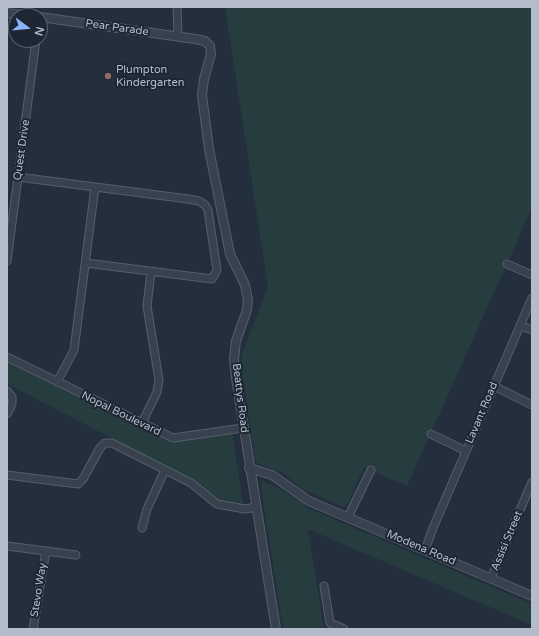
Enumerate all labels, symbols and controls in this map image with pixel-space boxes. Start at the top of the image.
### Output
north arrow [8,8,48,48]
street label: Pear Parade [85,17,149,39]
text: N [32,25,47,37]
place label: Plumpton Kindergarten [116,63,184,89]
marker: Plumpton Kindergarten [103,71,113,81]
street label: Quest Drive [11,119,33,181]
street label: Beattys Road [229,363,251,433]
street label: Lavant Road [463,380,501,446]
street label: Nopal Boulevard [79,389,163,439]
street label: Assisi Street [488,509,526,573]
street label: Modena Road [384,528,458,568]
street label: Stevo Way [28,562,50,618]

